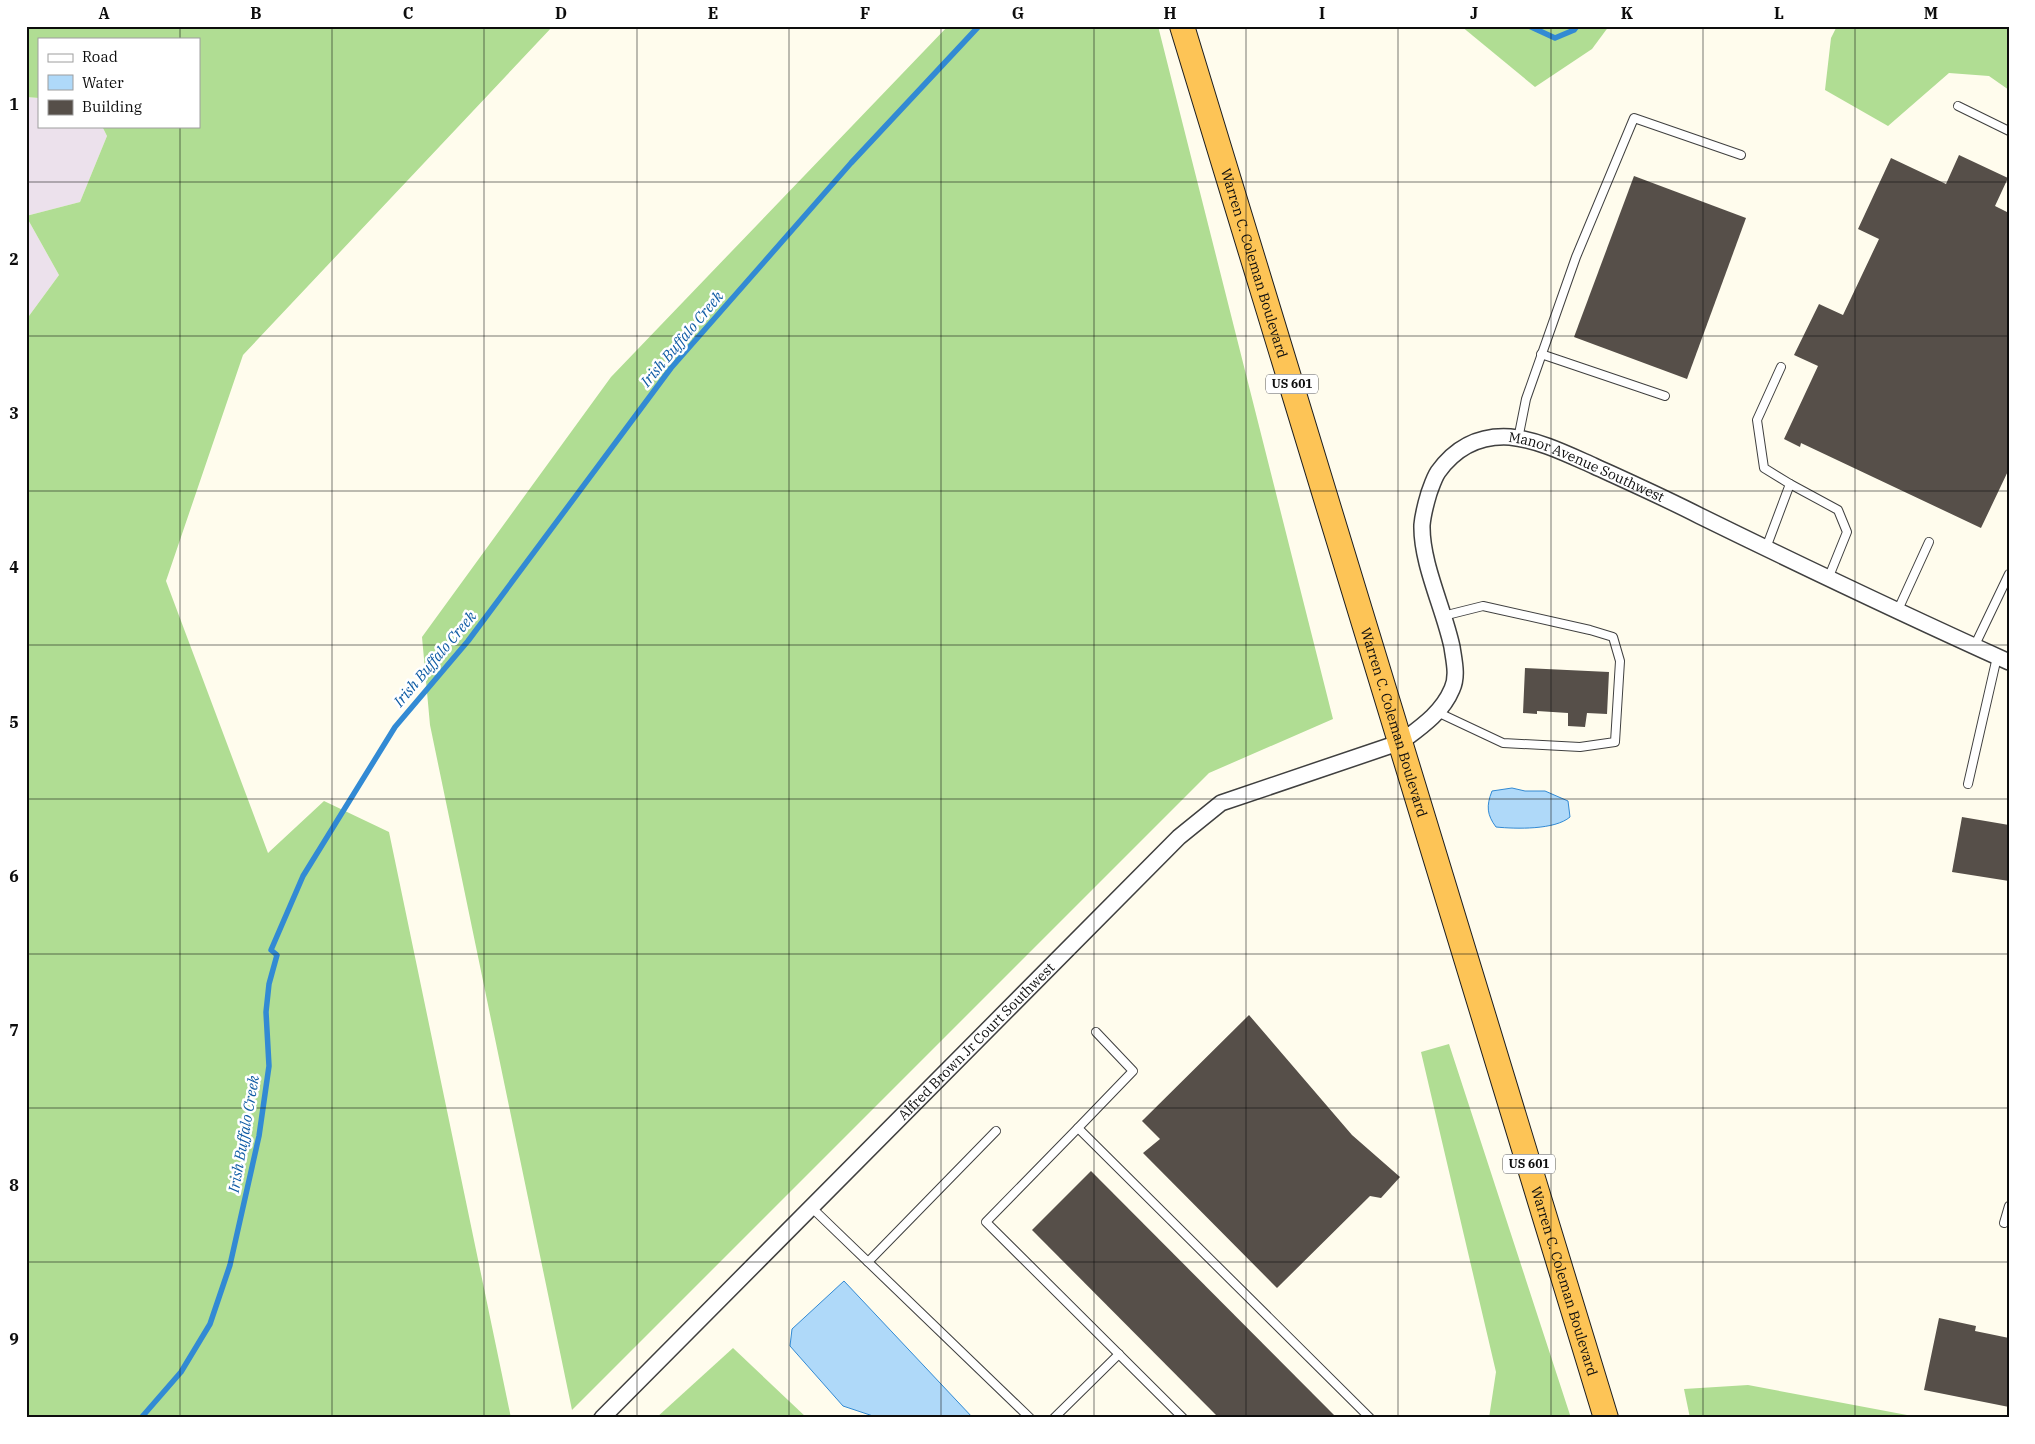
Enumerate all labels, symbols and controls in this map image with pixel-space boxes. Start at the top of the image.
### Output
text: A [98,3,110,23]
text: B [250,3,262,23]
text: C [403,3,413,23]
text: D [555,3,567,23]
text: E [708,3,718,23]
text: F [860,3,870,23]
text: G [1012,3,1024,23]
text: H [1164,3,1177,23]
text: I [1319,3,1325,23]
text: J [1470,3,1478,23]
text: K [1621,3,1634,23]
text: L [1774,3,1784,23]
text: M [1924,3,1938,23]
legend [38,38,200,128]
text: Road [82,47,118,66]
text: Water [82,73,124,92]
text: 1 [9,94,19,114]
text: Building [82,97,142,116]
street label: Warren C. Coleman Boulevard [1217,166,1292,361]
text: 2 [9,249,19,269]
water label: Irish Buffalo Creek [636,287,727,391]
road number: US 601 [1266,374,1318,394]
text: 3 [9,403,19,423]
street label: Manor Avenue Southwest [1507,428,1667,506]
text: 4 [9,557,19,577]
water label: Irish Buffalo Creek [389,607,480,711]
street label: Warren C. Coleman Boulevard [1357,625,1432,820]
text: 5 [9,712,19,732]
text: 6 [9,866,19,886]
street label: Alfred Brown Jr Court Southwest [894,959,1058,1124]
text: 7 [9,1020,19,1040]
water label: Irish Buffalo Creek [224,1074,263,1195]
road number: US 601 [1503,1154,1555,1174]
text: 8 [9,1175,19,1195]
street label: Warren C. Coleman Boulevard [1527,1184,1602,1378]
text: 9 [9,1329,19,1349]

